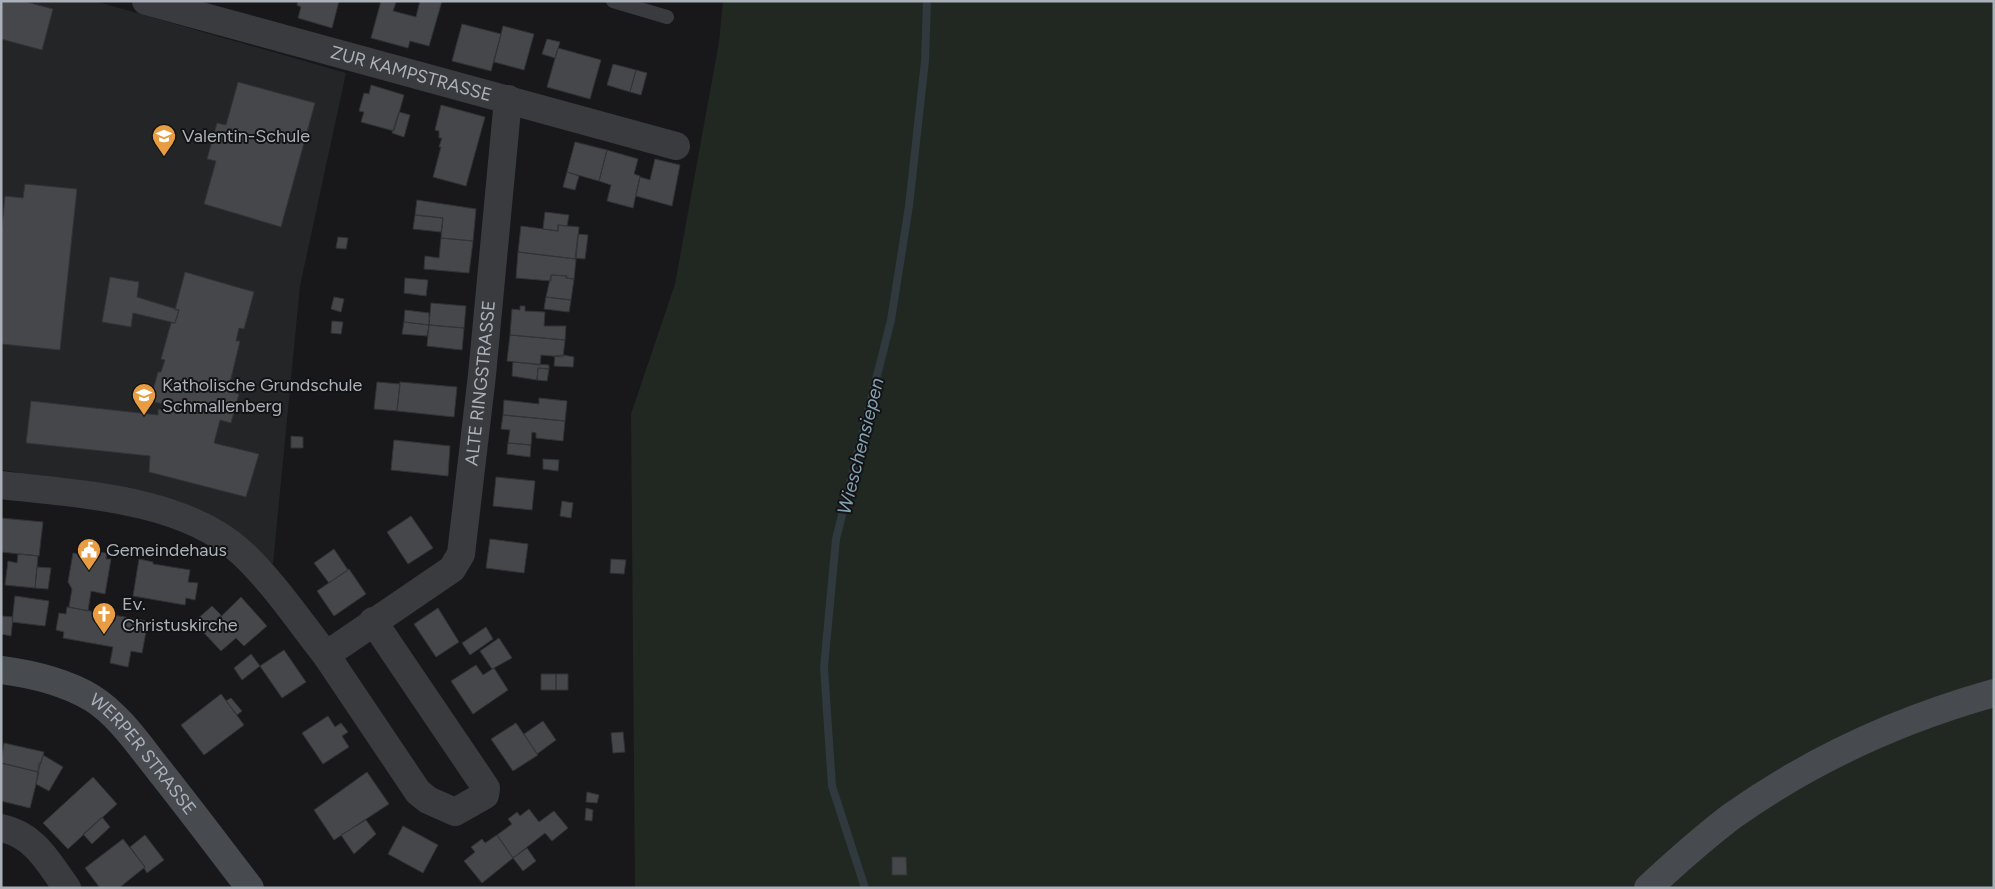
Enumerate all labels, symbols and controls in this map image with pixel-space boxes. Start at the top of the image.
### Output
street label: ZUR KAMPSTRASSE [328,41,494,106]
school or university icon: Valentin-Schule [151,123,177,157]
place label: Valentin-Schule [182,125,310,147]
street label: ALTE RINGSTRASSE [460,299,500,467]
place label: Katholische Grundschule Schmallenberg [162,374,362,417]
water label: Wieschensiepen [832,375,889,517]
school or university icon: Katholische Grundschule Schmallenberg [131,382,157,416]
public building icon: Gemeindehaus [76,537,102,571]
place label: Gemeindehaus [106,539,227,561]
place label: Ev. Christuskirche [122,593,238,636]
church icon: Ev. Christuskirche [91,601,117,635]
street label: WERPER STRASSE [85,689,201,819]

